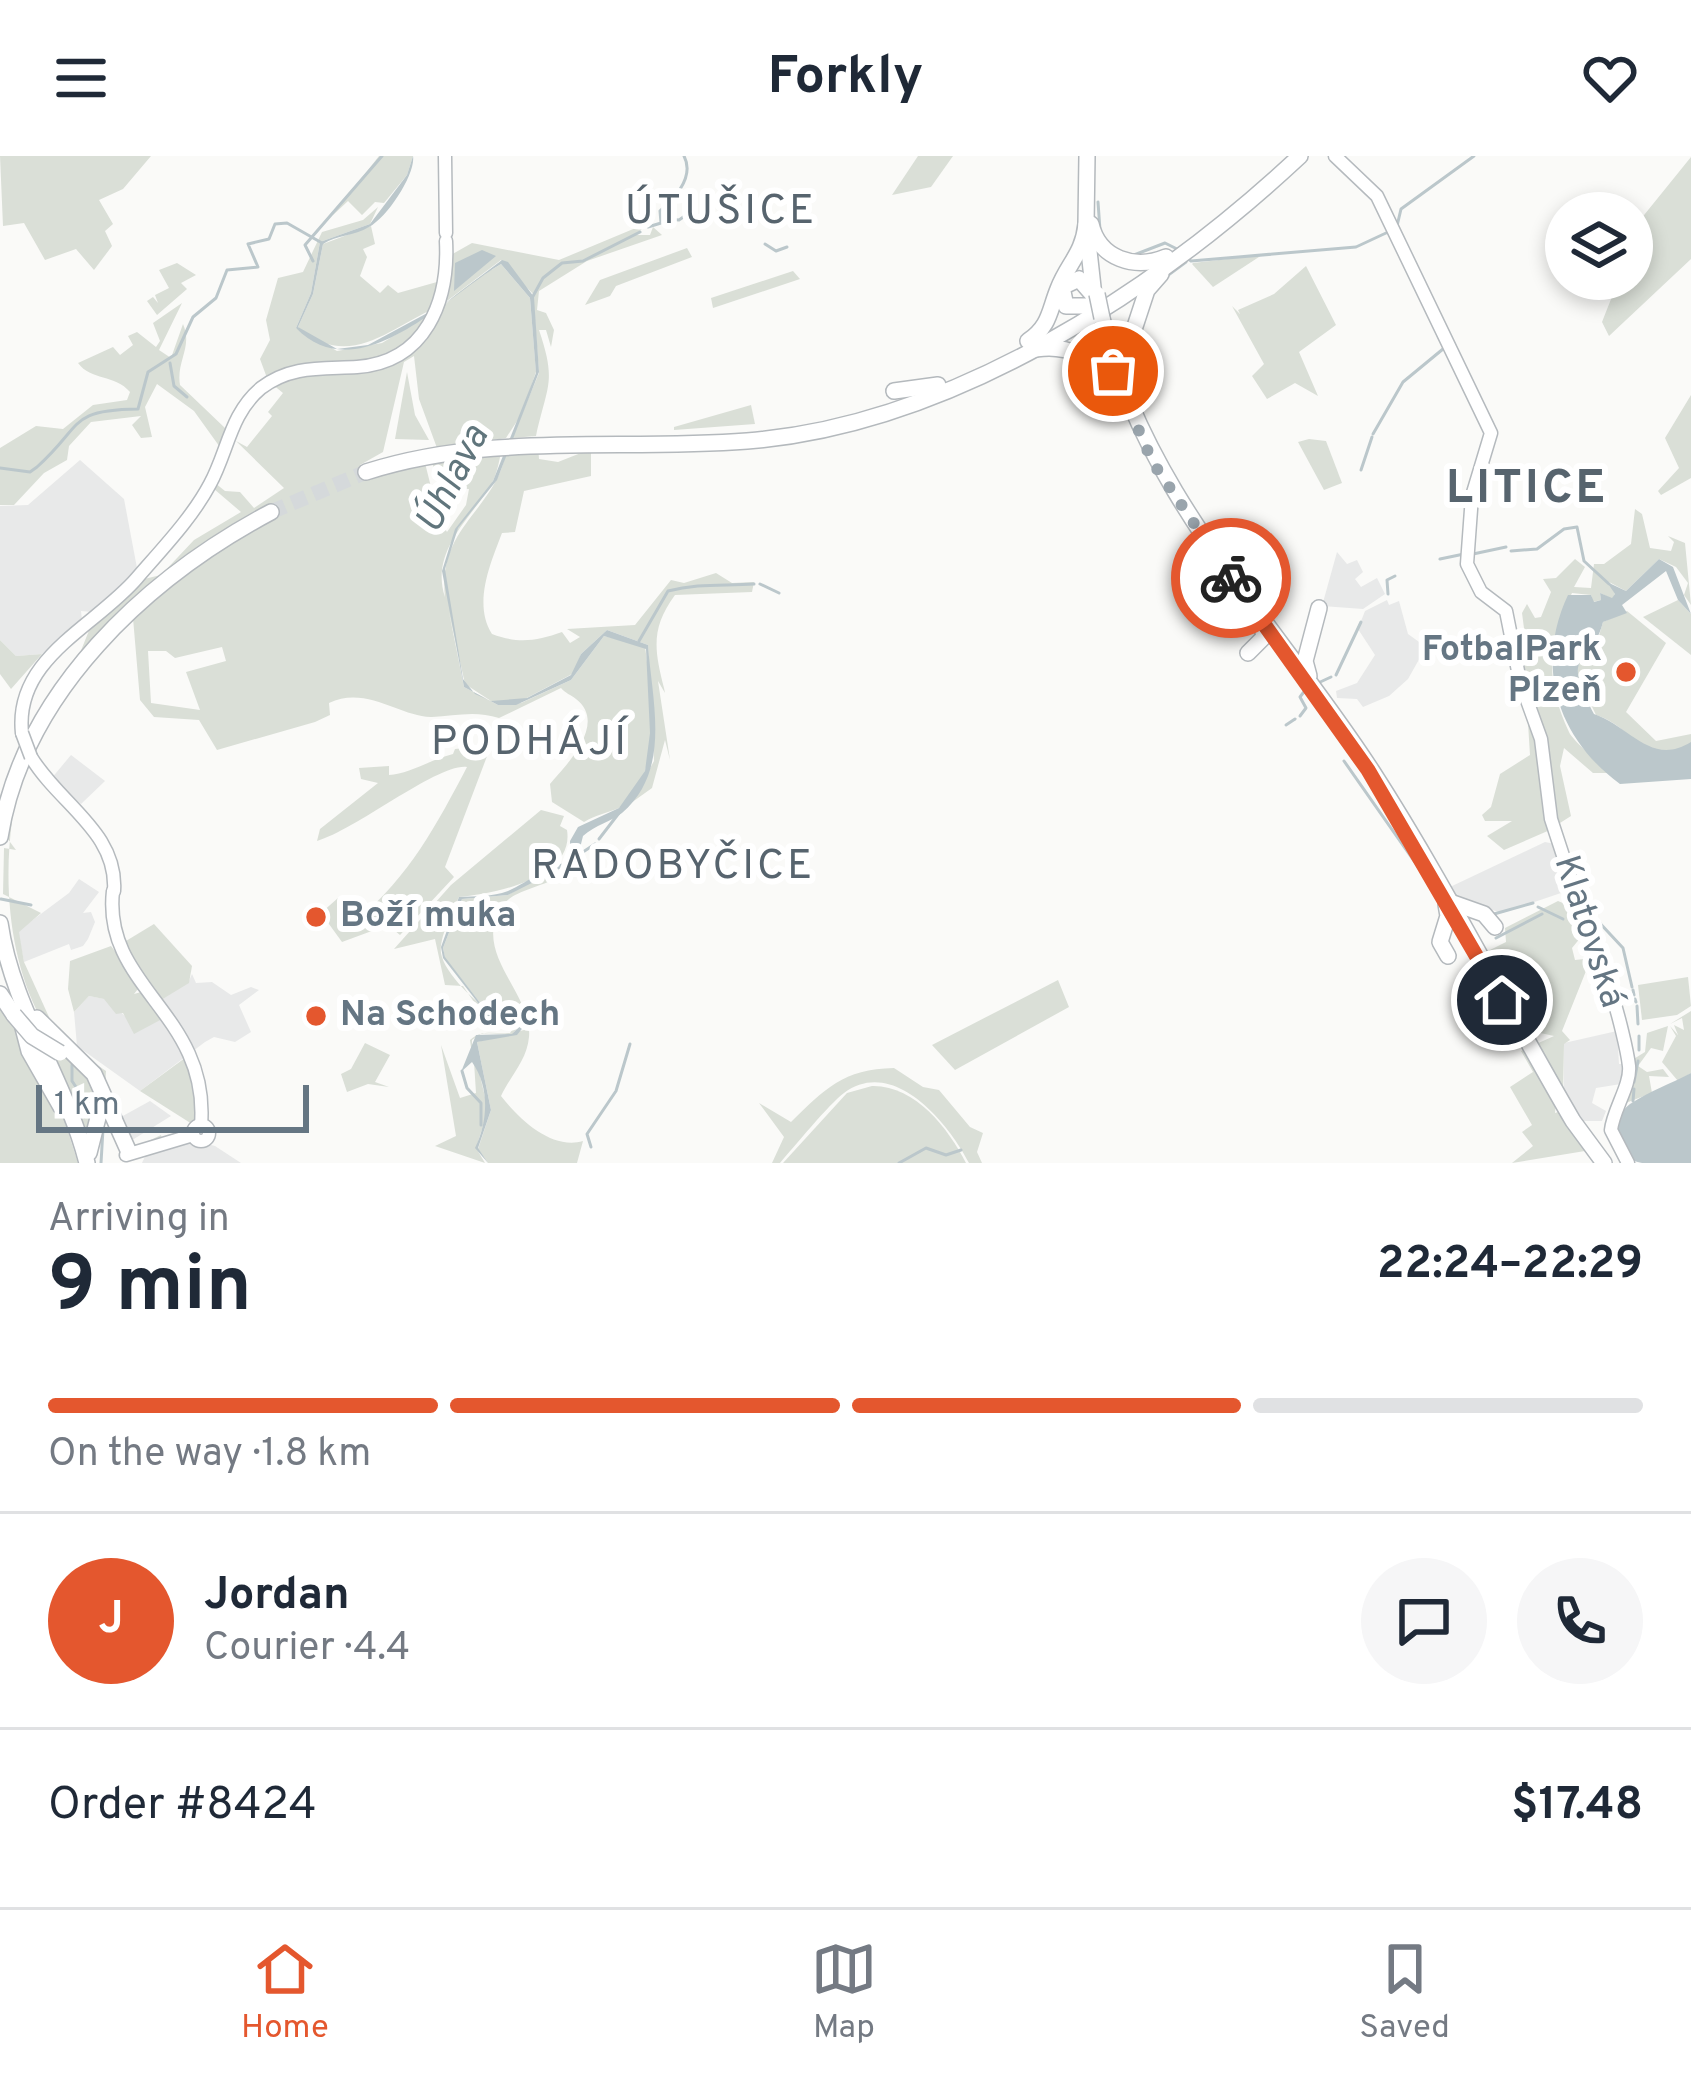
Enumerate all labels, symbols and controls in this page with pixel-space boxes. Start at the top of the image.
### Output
text: Forkly [768,44,923,113]
icon: menu [48,45,114,111]
icon: heart [1577,45,1643,111]
district label: ÚTUŠICE [625,184,817,239]
map controls [1545,192,1653,300]
button: layers [1545,192,1653,300]
pin [1062,320,1164,422]
icon: bag [1080,338,1146,404]
water label: Úhlava [403,415,502,542]
district label: LITICE [1446,460,1608,520]
courier [1171,518,1291,638]
icon: bike [1198,545,1264,611]
place label: FotbalPark Plzeň [1422,628,1602,715]
marker: FotbalPark Plzeň [1613,659,1639,685]
district label: PODHÁJÍ [431,715,629,770]
district label: RADOBYČICE [531,839,815,894]
street label: Klatovská [1542,850,1634,1014]
place label: Boží muka [340,894,516,940]
marker: Boží muka [303,904,329,930]
pin [1451,949,1553,1051]
icon: home [1469,967,1535,1033]
place label: Na Schodech [340,993,560,1039]
marker: Na Schodech [303,1003,329,1029]
scale bar [36,1079,309,1132]
text: 1 km [54,1085,120,1127]
text: Arriving in [48,1196,230,1245]
text: 22:24–22:29 [1377,1237,1643,1294]
text: 9 min [48,1240,252,1339]
text: On the way · 1.8 km [48,1431,371,1480]
button: chat [1361,1558,1487,1684]
button: phone [1517,1558,1643,1684]
text: Jordan [204,1568,350,1625]
text: J [98,1592,124,1649]
text: Courier · 4.4 [204,1625,410,1674]
text: Order #8424 [48,1778,317,1835]
text: $17.48 [1511,1778,1643,1835]
tab: Home [241,1936,329,2050]
tab: Map [811,1936,877,2050]
tab: Saved [1359,1936,1450,2050]

